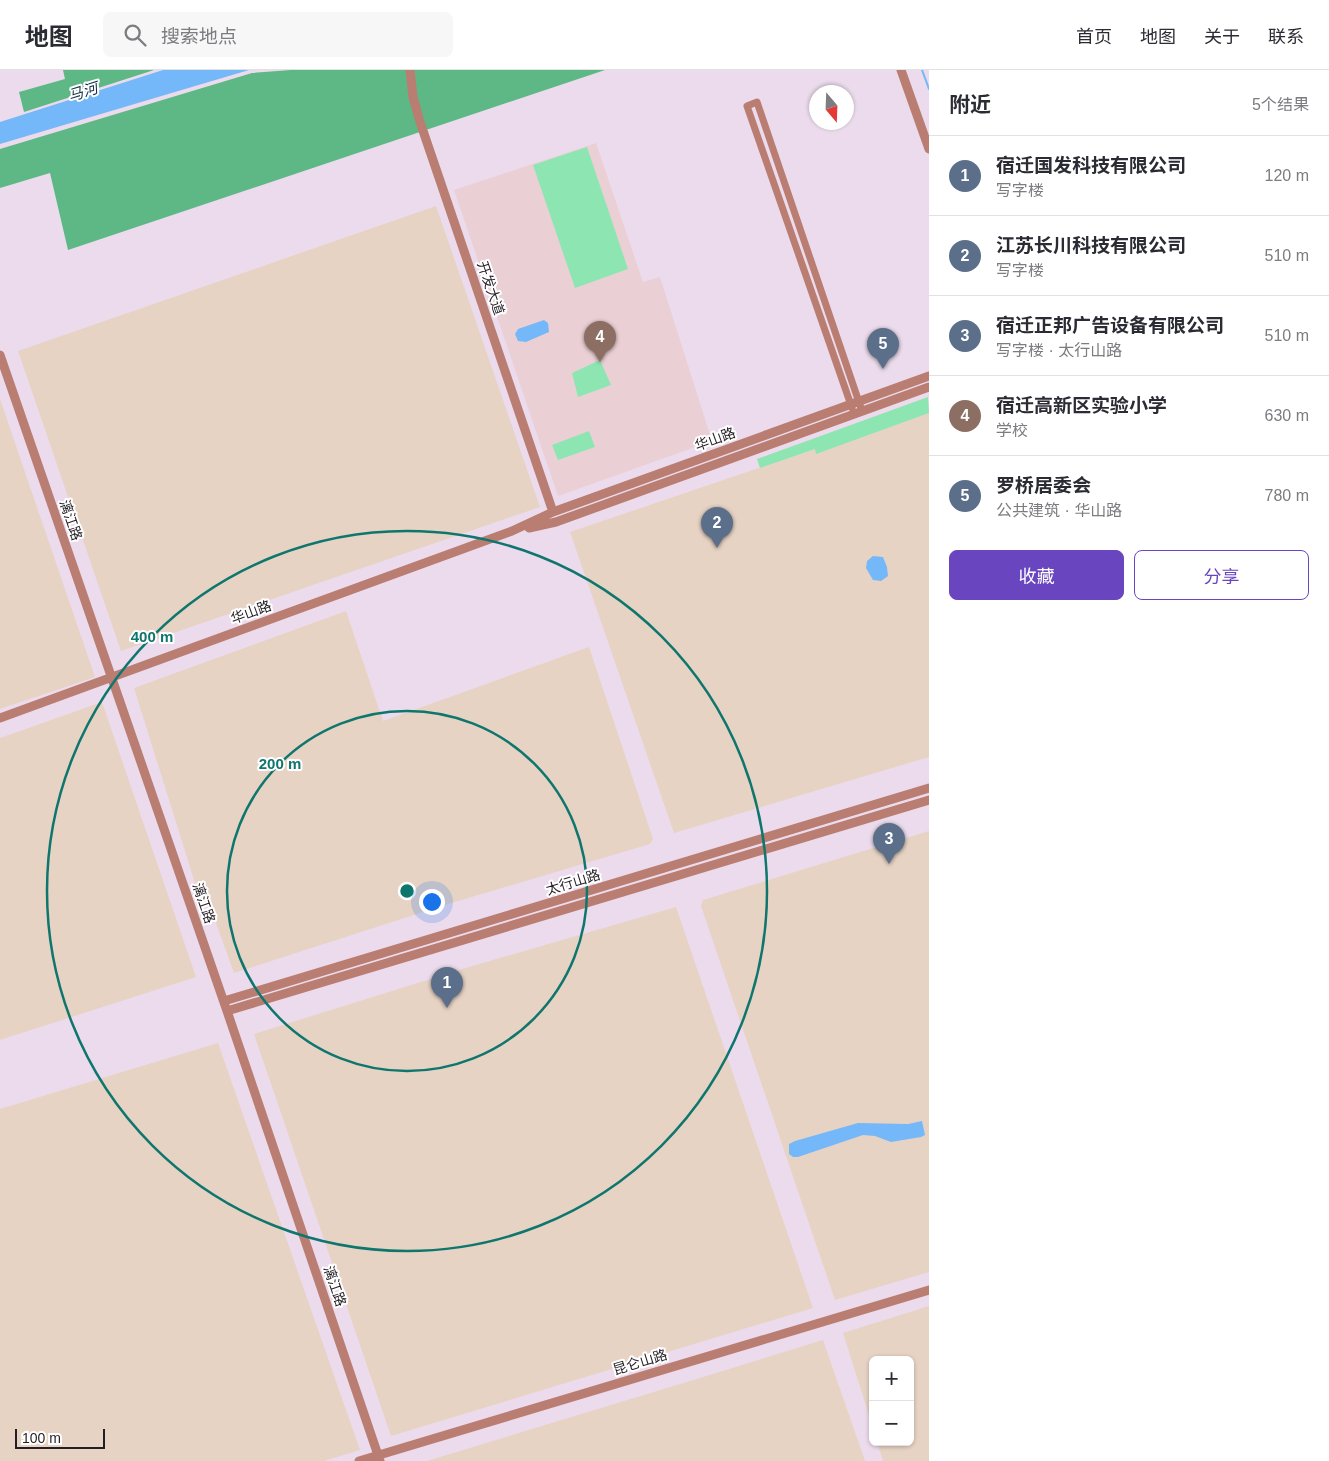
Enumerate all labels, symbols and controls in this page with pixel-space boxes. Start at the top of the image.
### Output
search box [103,12,453,57]
icon: search [121,21,149,49]
text: 地图 [25,23,73,50]
text: 搜索地点 [161,26,237,47]
text: 首页 [1076,27,1112,47]
text: 地图 [1140,27,1176,47]
text: 关于 [1204,27,1240,47]
text: 联系 [1268,27,1304,47]
water label: 马河 [66,78,103,104]
north arrow [809,85,854,130]
text: 附近 [949,93,991,116]
text: 5个结果 [1252,96,1309,113]
text: 宿迁国发科技有限公司 [996,155,1186,176]
text: 1 [961,167,969,184]
text: 120 m [1265,167,1309,184]
text: 写字楼 [996,182,1044,199]
text: 江苏长川科技有限公司 [996,235,1186,256]
text: 2 [961,247,969,264]
text: 510 m [1265,247,1309,264]
street label: 开发大道 [474,259,508,317]
text: 写字楼 [996,262,1044,279]
text: 宿迁正邦广告设备有限公司 [996,315,1224,336]
pin: 4 [584,321,616,362]
text: 3 [961,327,969,344]
text: 510 m [1265,327,1309,344]
pin: 5 [867,328,899,369]
text: 写字楼 · 太行山路 [996,342,1122,359]
text: 宿迁高新区实验小学 [996,395,1167,416]
text: 4 [961,407,969,424]
text: 630 m [1265,407,1309,424]
text: 学校 [996,422,1028,439]
street label: 华山路 [693,424,737,454]
text: 罗桥居委会 [996,475,1091,496]
text: 5 [961,487,969,504]
text: 780 m [1265,487,1309,504]
street label: 漓江路 [57,498,85,542]
text: 公共建筑 · 华山路 [996,502,1122,519]
pin: 2 [701,507,733,548]
button: 收藏 [949,550,1124,600]
button: 分享 [1134,550,1309,600]
street label: 华山路 [229,597,273,627]
text: 400 m [131,628,173,645]
text: 200 m [259,755,301,772]
pin: 3 [873,823,905,864]
street label: 太行山路 [544,866,602,898]
street label: 漓江路 [190,881,218,925]
centre of rings [398,882,416,900]
your location [419,889,445,915]
pin: 1 [431,967,463,1008]
street label: 漓江路 [321,1264,349,1308]
street label: 昆仑山路 [611,1346,669,1378]
map controls [869,1356,914,1446]
button: + [869,1356,914,1401]
button: − [869,1401,914,1446]
scale bar [15,1426,105,1449]
text: 100 m [22,1430,61,1446]

